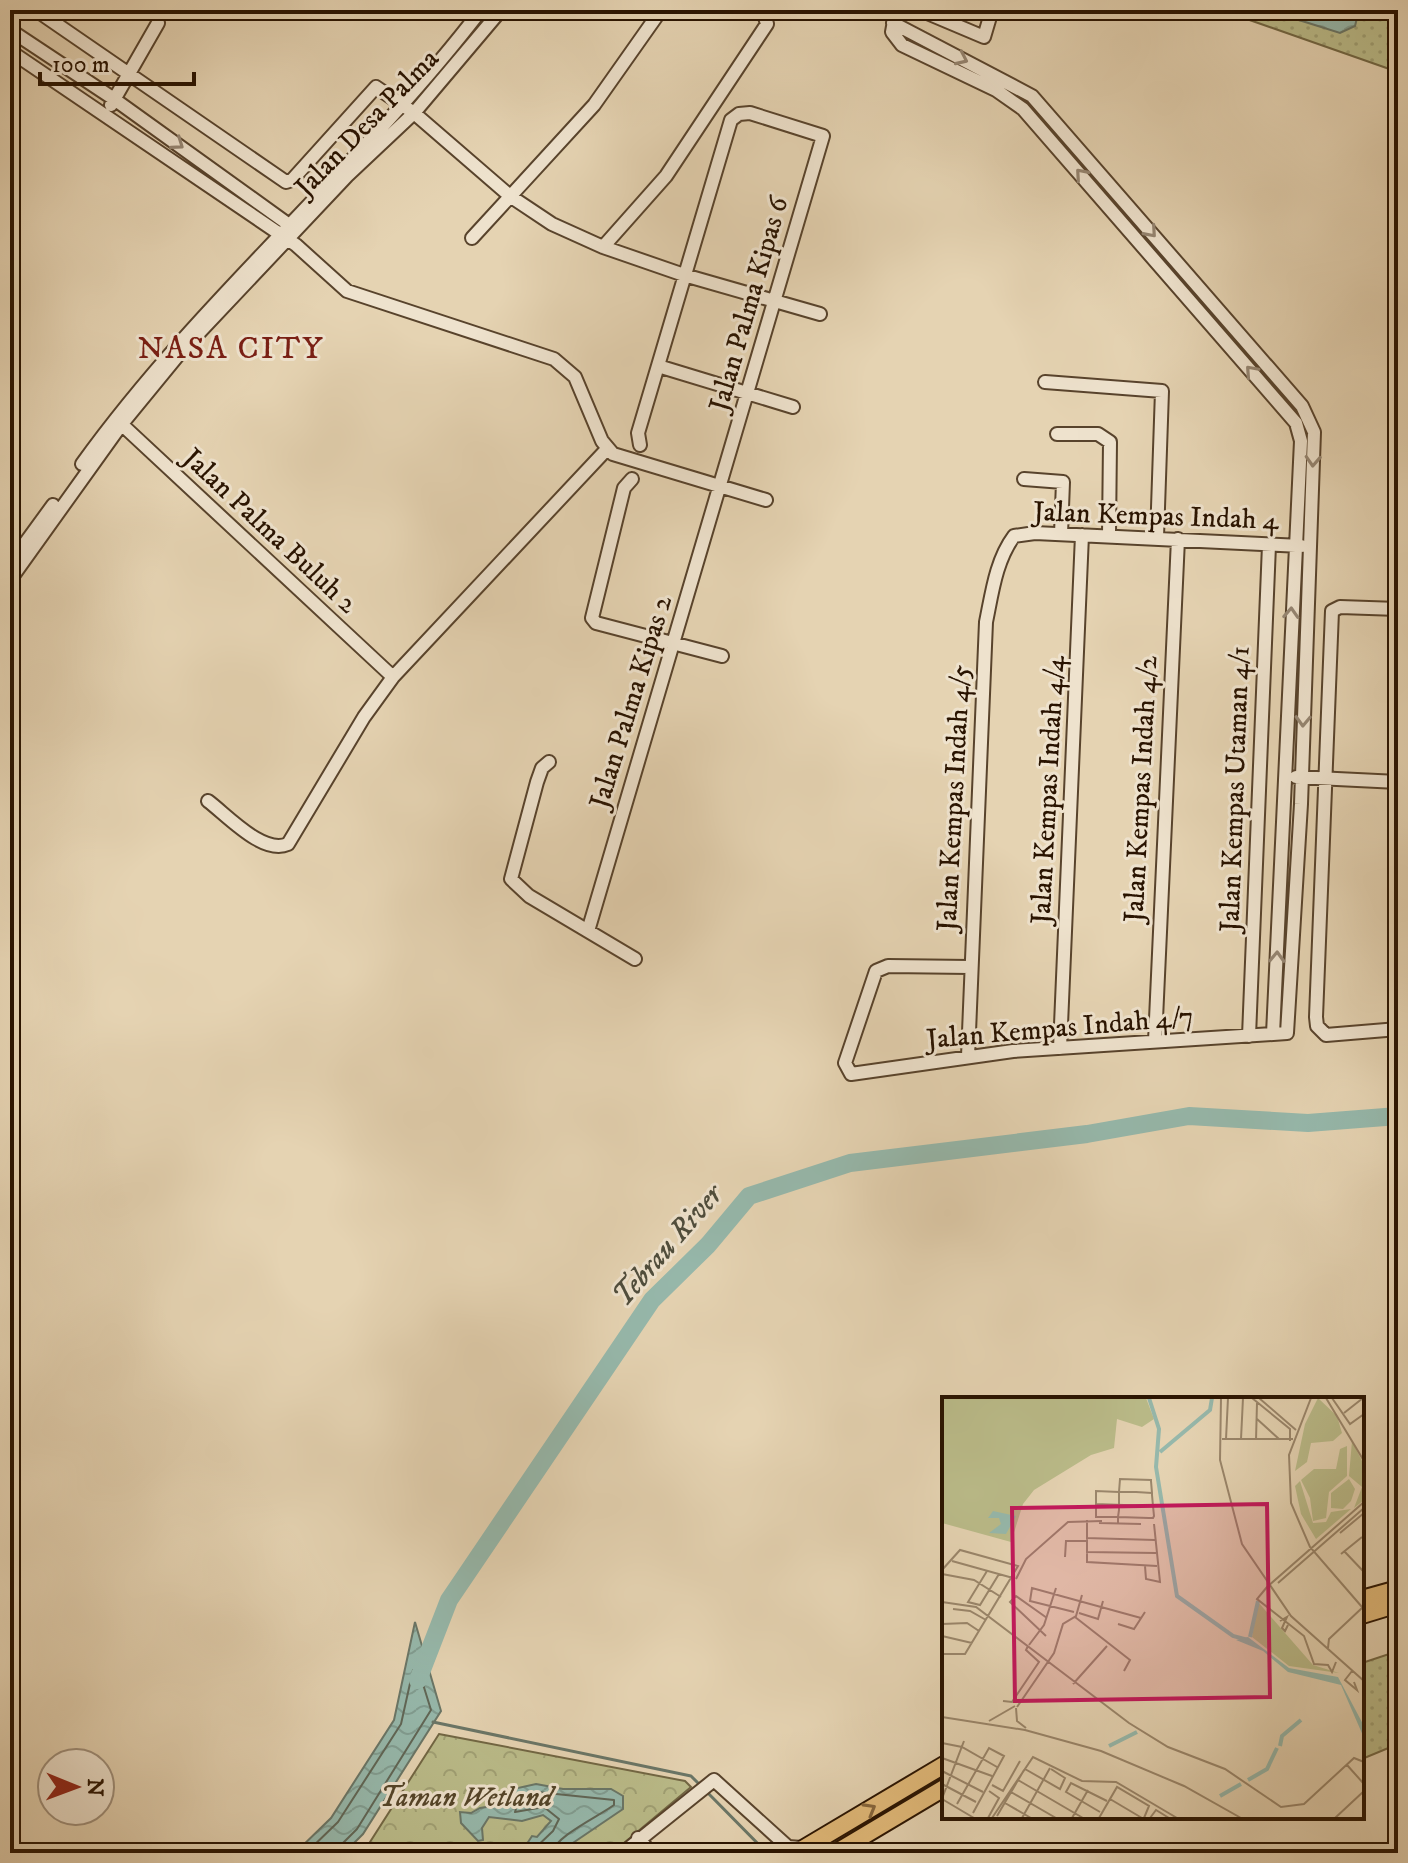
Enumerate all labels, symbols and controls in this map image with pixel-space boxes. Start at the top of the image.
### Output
scale bar [40,36,194,86]
street label: Jalan Desa Palma [285,41,447,207]
one-way arrow [954,49,969,65]
text: 100 m [52,50,110,80]
one-way arrow [169,134,184,149]
one-way arrow [1076,169,1090,184]
street label: Jalan Palma Kipas 6 [701,191,797,418]
one-way arrow [1141,223,1156,237]
district label: NASA CITY [138,329,324,369]
one-way arrow [1246,365,1261,380]
street label: Jalan Palma Buluh 2 [173,439,365,621]
one-way arrow [1305,455,1322,468]
street label: Jalan Kempas Indah 4 [1030,494,1280,538]
street label: Jalan Palma Kipas 2 [581,591,680,816]
one-way arrow [1283,606,1300,619]
street label: Jalan Kempas Utaman 4/1 [1212,645,1257,936]
street label: Jalan Kempas Indah 4/4 [1023,654,1073,928]
street label: Jalan Kempas Indah 4/2 [1116,655,1165,926]
street label: Jalan Kempas Indah 4/5 [929,664,978,935]
one-way arrow [1295,715,1312,728]
one-way arrow [1269,950,1286,963]
street label: Jalan Kempas Indah 4/7 [922,999,1195,1057]
water label: Tebrau River [605,1176,733,1315]
inset map [942,1397,1364,1819]
north arrow [36,1747,116,1827]
text: N [81,1778,108,1797]
park label: Taman Wetland [380,1780,556,1815]
one-way arrow [861,1803,876,1819]

